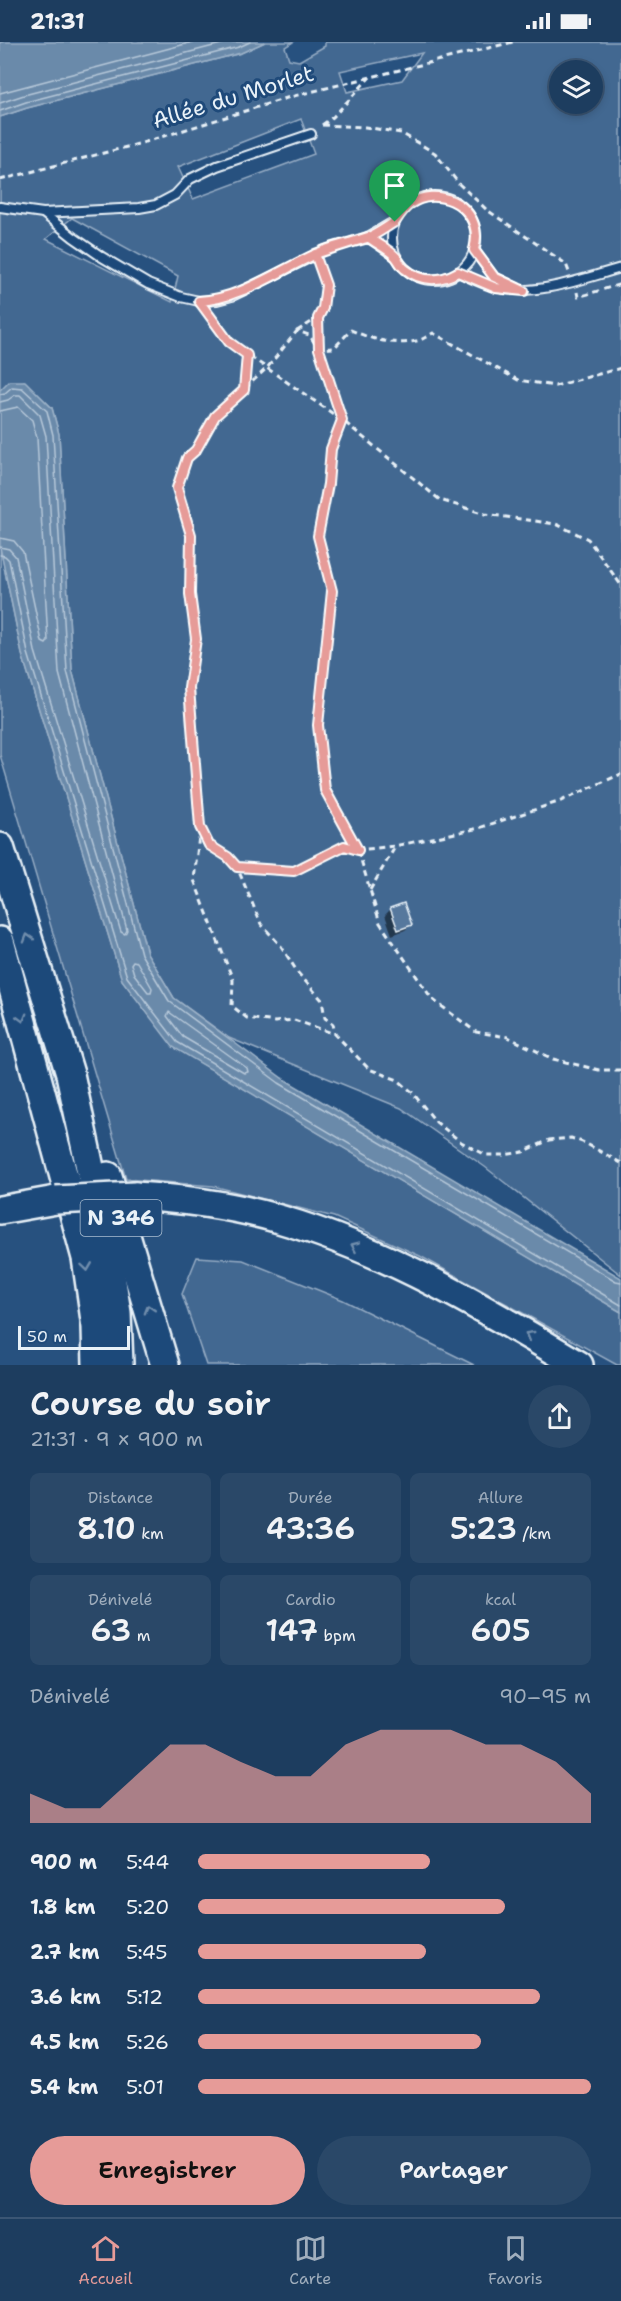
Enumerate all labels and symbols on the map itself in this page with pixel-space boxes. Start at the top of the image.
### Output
street label: Allée du Morlet [149,59,317,135]
pin [369,160,420,222]
one-way arrow [23,933,35,944]
one-way arrow [14,1013,27,1023]
road number: N 346 [80,1200,162,1236]
one-way arrow [351,1241,362,1253]
one-way arrow [81,1263,93,1272]
one-way arrow [144,1304,156,1315]
scale bar [18,1323,130,1350]
one-way arrow [525,1331,535,1342]

